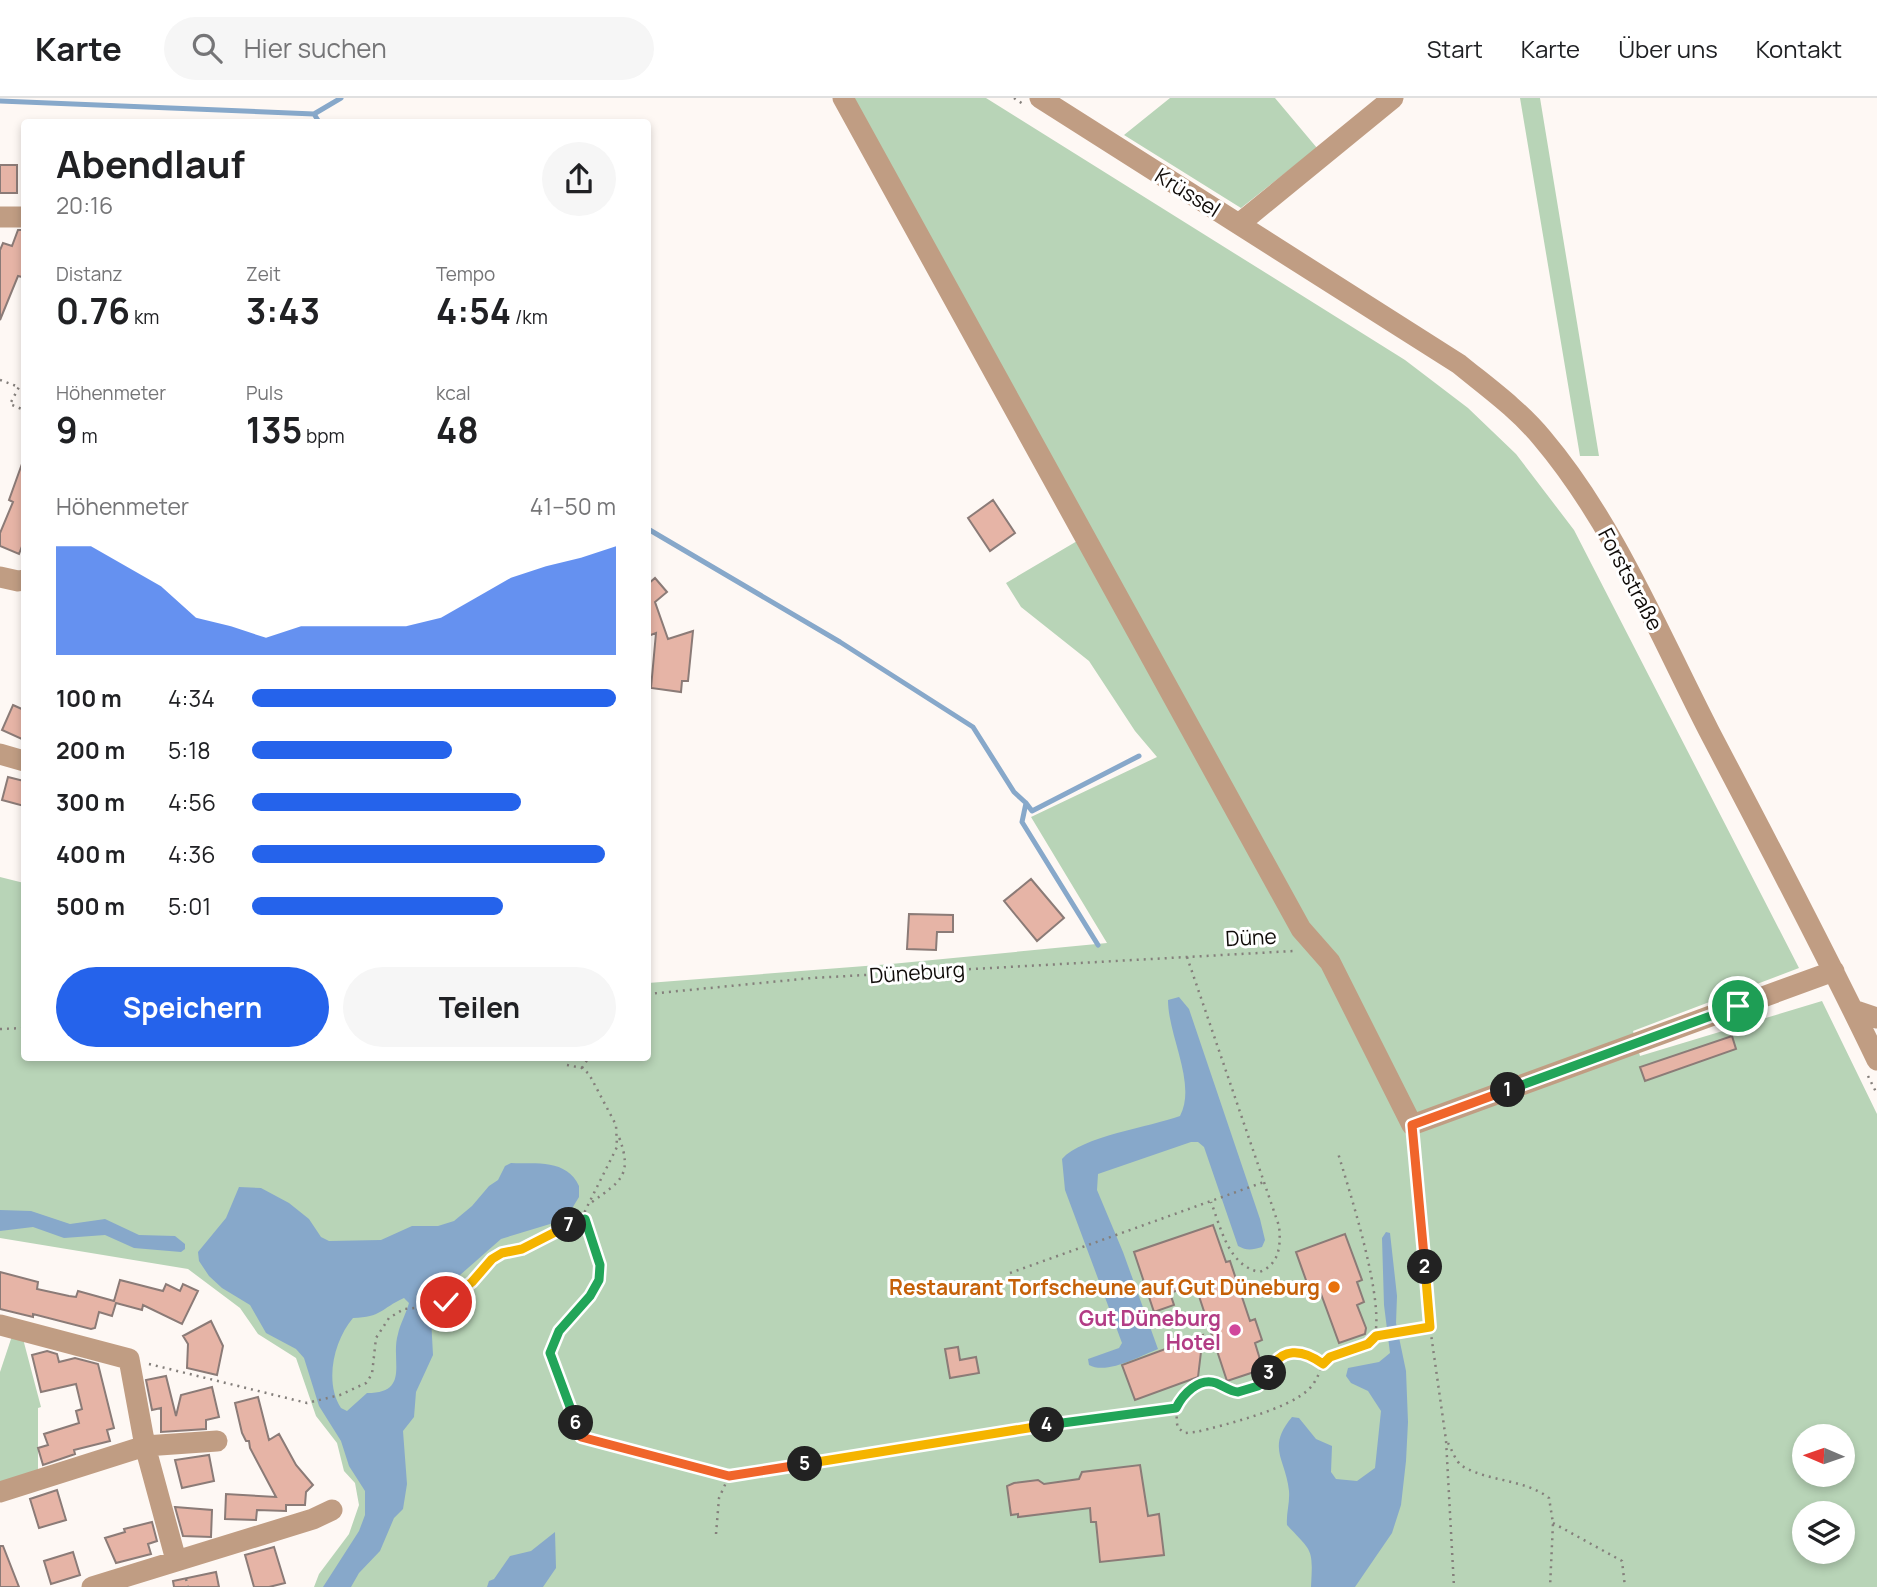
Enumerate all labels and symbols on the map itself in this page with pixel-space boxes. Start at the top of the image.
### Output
street label: Krüssel [1150,161,1226,223]
street label: Forststraße [1592,523,1670,635]
street label: Düne [1225,922,1277,952]
street label: Düneburg [868,955,966,989]
pin [1708,976,1768,1036]
pin: 1 [1490,1072,1526,1108]
pin: 7 [552,1208,586,1242]
pin: 2 [1408,1250,1442,1284]
pin [416,1272,476,1332]
place label: Restaurant Torfscheune auf Gut Düneburg [889,1273,1320,1301]
marker: Restaurant Torfscheune auf Gut Düneburg [1326,1279,1342,1295]
place label: Gut Düneburg Hotel [1079,1304,1221,1356]
marker: Gut Düneburg Hotel [1227,1322,1243,1338]
pin: 3 [1252,1356,1286,1390]
pin: 6 [558,1406,594,1440]
pin: 4 [1030,1408,1064,1442]
north arrow [1792,1424,1855,1488]
pin: 5 [788,1446,822,1482]

